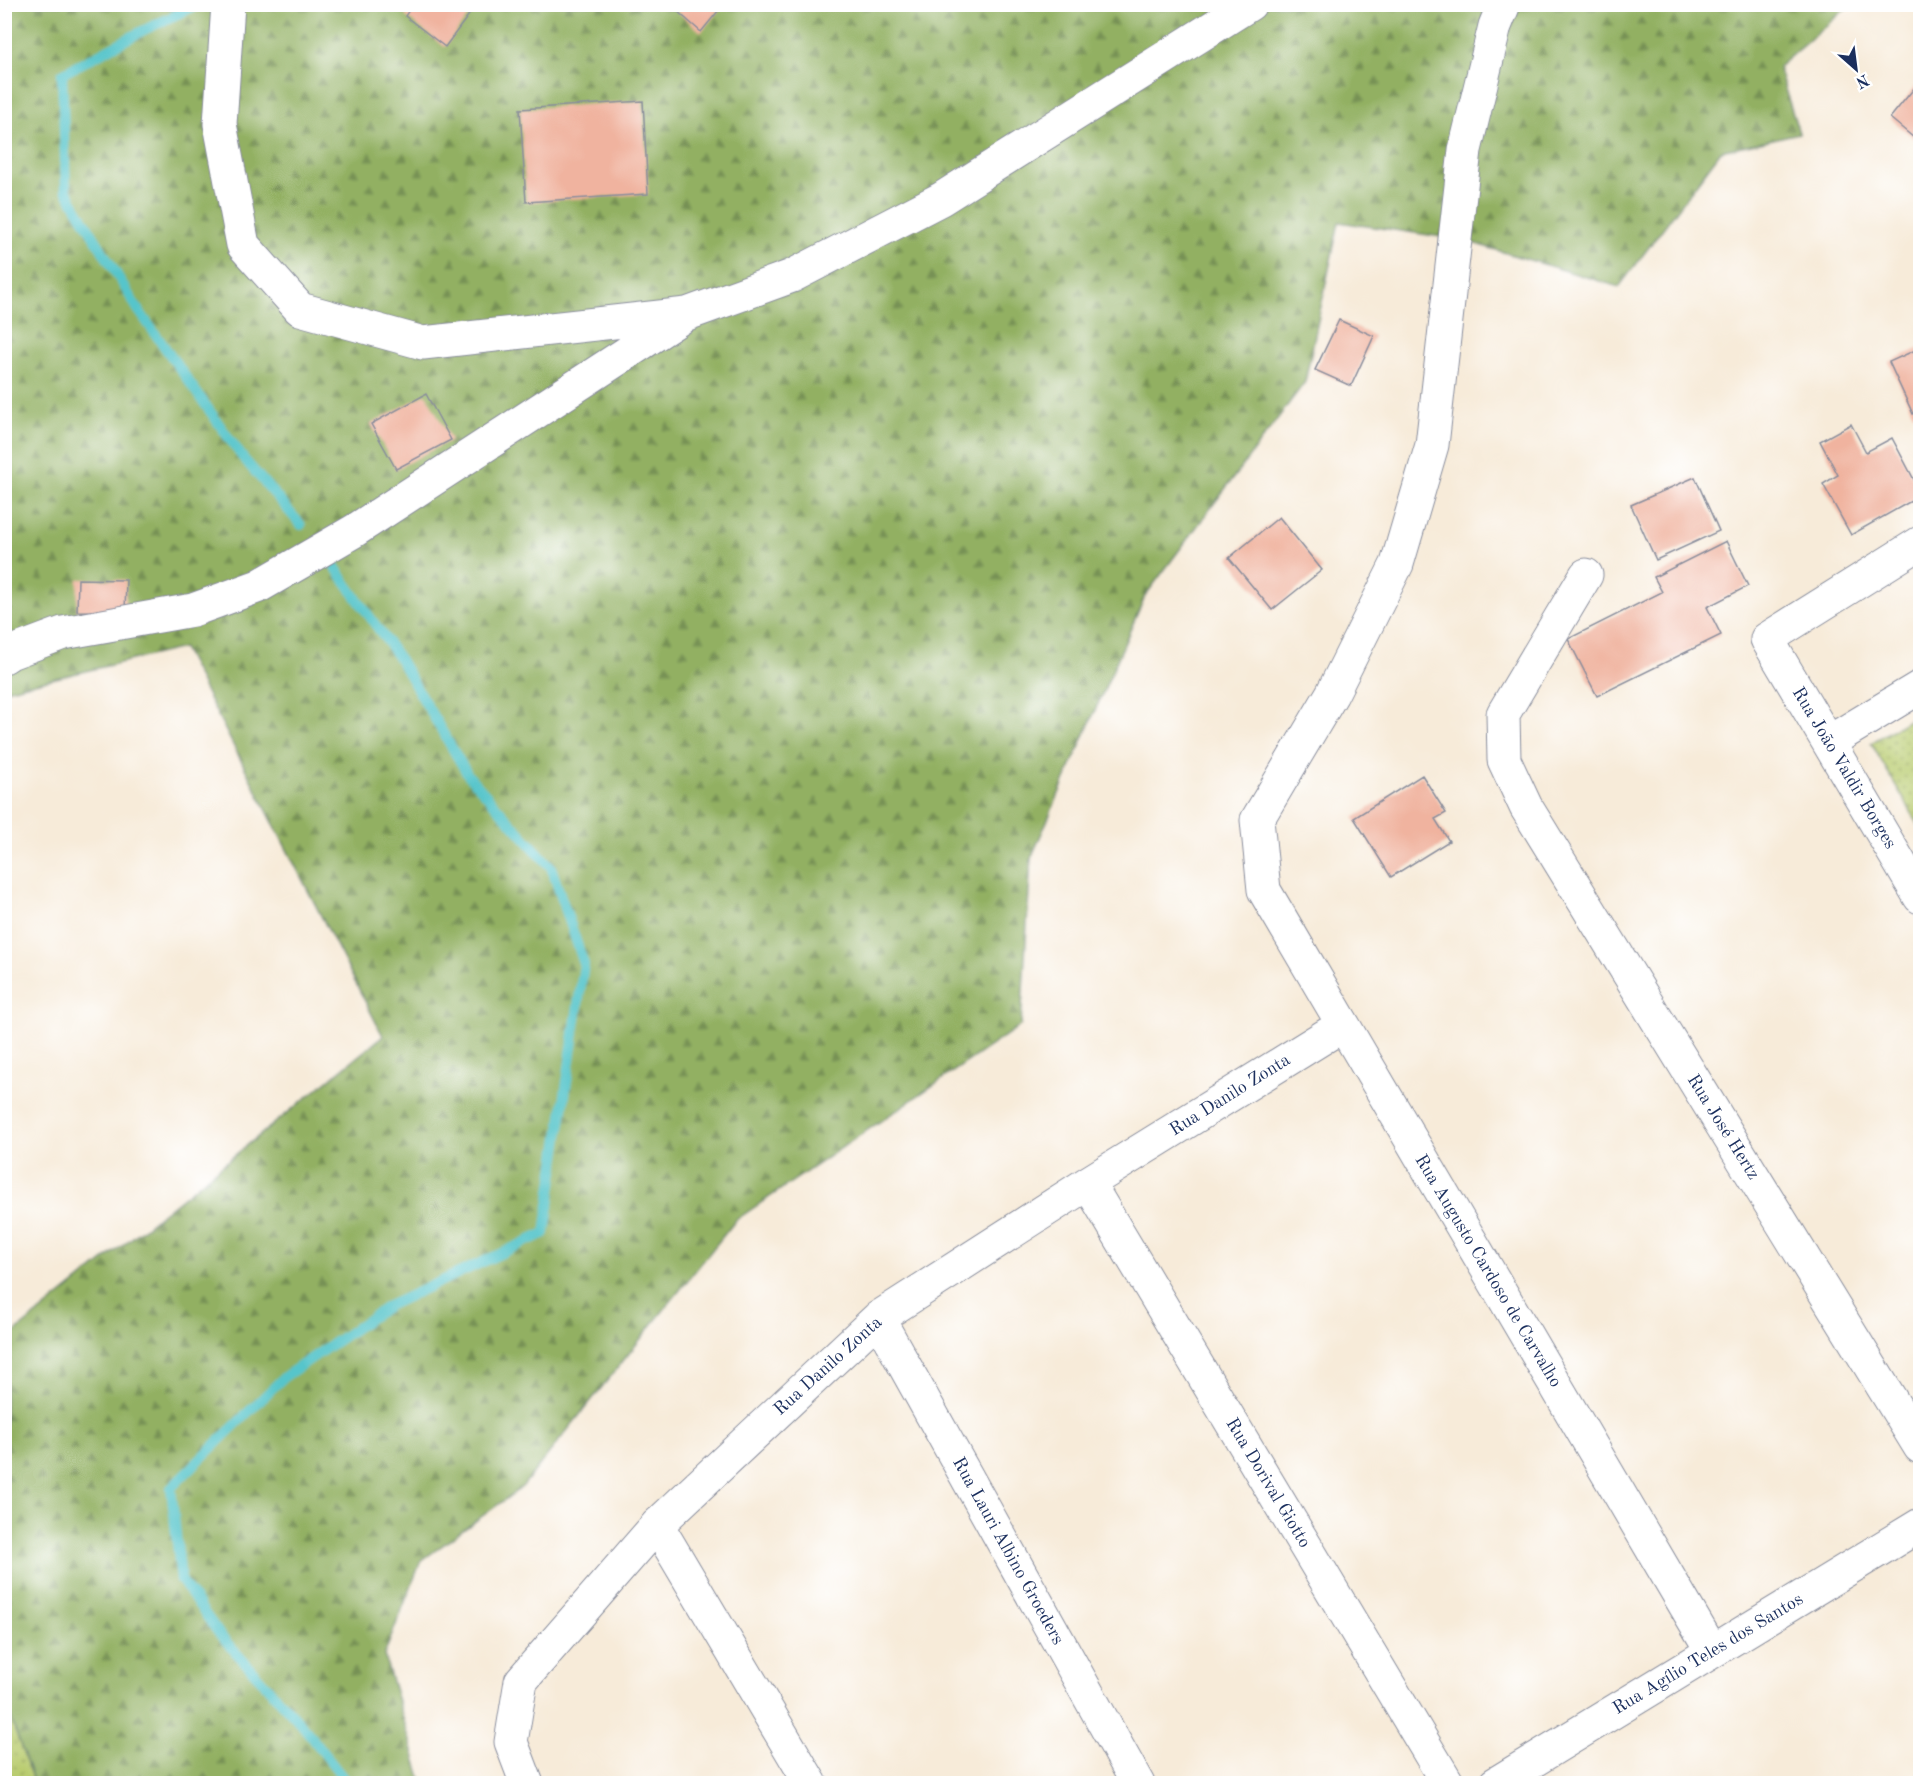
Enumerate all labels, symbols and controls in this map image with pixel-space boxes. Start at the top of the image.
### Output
north arrow [1826,39,1886,99]
text: N [1852,71,1871,91]
street label: Rua João Valdir Borges [1789,684,1900,852]
street label: Rua Danilo Zonta [1167,1051,1294,1139]
street label: Rua José Hertz [1683,1071,1763,1183]
street label: Rua Augusto Cardoso de Carvalho [1411,1151,1565,1391]
street label: Rua Danilo Zonta [771,1313,886,1419]
street label: Rua Dorival Giotto [1222,1415,1314,1551]
street label: Rua Lauri Albino Groeders [949,1454,1067,1648]
street label: Rua Agílio Teles dos Santos [1610,1590,1806,1718]

